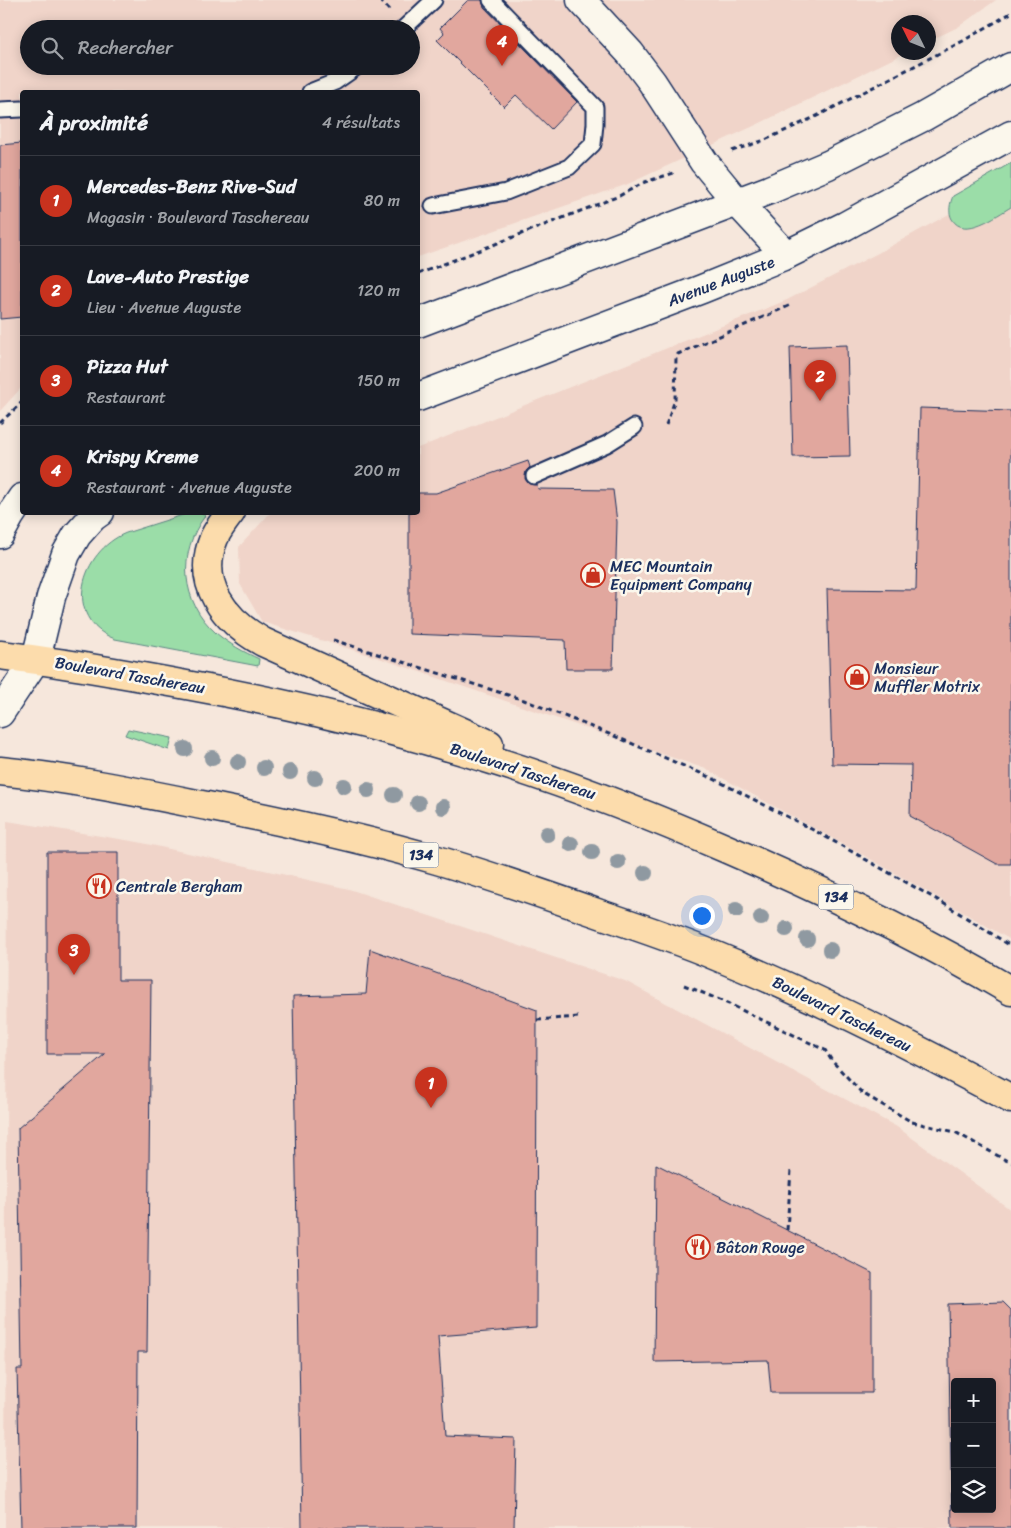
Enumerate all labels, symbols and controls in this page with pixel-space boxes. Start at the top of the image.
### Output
north arrow [891,15,936,60]
search box [20,20,420,75]
pin: 4 [486,25,518,66]
text: Rechercher [78,31,173,64]
icon: search [38,34,66,62]
text: À proximité [40,104,148,142]
text: 4 résultats [322,108,400,137]
text: Mercedes-Benz Rive-Sud [87,170,296,203]
text: 1 [53,186,59,215]
text: 80 m [364,186,400,215]
text: Magasin · Boulevard Taschereau [87,203,309,232]
street label: Avenue Auguste [662,247,779,315]
text: Lave-Auto Prestige [87,260,249,293]
text: 2 [51,276,61,305]
text: 120 m [357,276,400,305]
text: Lieu · Avenue Auguste [87,293,241,322]
text: Pizza Hut [87,350,168,383]
pin: 2 [804,360,836,401]
text: 3 [52,366,60,395]
text: 150 m [357,366,400,395]
text: Restaurant [87,383,166,412]
text: Krispy Kreme [87,440,199,473]
text: 4 [51,456,61,485]
text: 200 m [354,456,400,485]
text: Restaurant · Avenue Auguste [87,473,292,502]
place label: MEC Mountain Equipment Company [610,552,752,599]
shop icon: MEC Mountain Equipment Company [580,562,606,588]
street label: Boulevard Taschereau [53,648,208,703]
place label: Monsieur Muffler Motrix [874,654,981,701]
shop icon: Monsieur Muffler Motrix [844,664,870,690]
street label: Boulevard Taschereau [446,734,600,808]
road number: 134 [404,842,438,868]
place label: Centrale Bergham [116,872,243,901]
restaurant icon: Centrale Bergham [86,873,112,899]
road number: 134 [818,884,854,910]
your location [689,903,715,929]
pin: 3 [58,934,90,975]
street label: Boulevard Taschereau [767,968,917,1061]
pin: 1 [415,1067,447,1108]
place label: Bâton Rouge [716,1233,805,1262]
restaurant icon: Bâton Rouge [685,1234,711,1260]
map controls [951,1378,996,1513]
button: + [951,1378,996,1423]
button: − [951,1423,996,1468]
button: layers [951,1468,996,1513]

